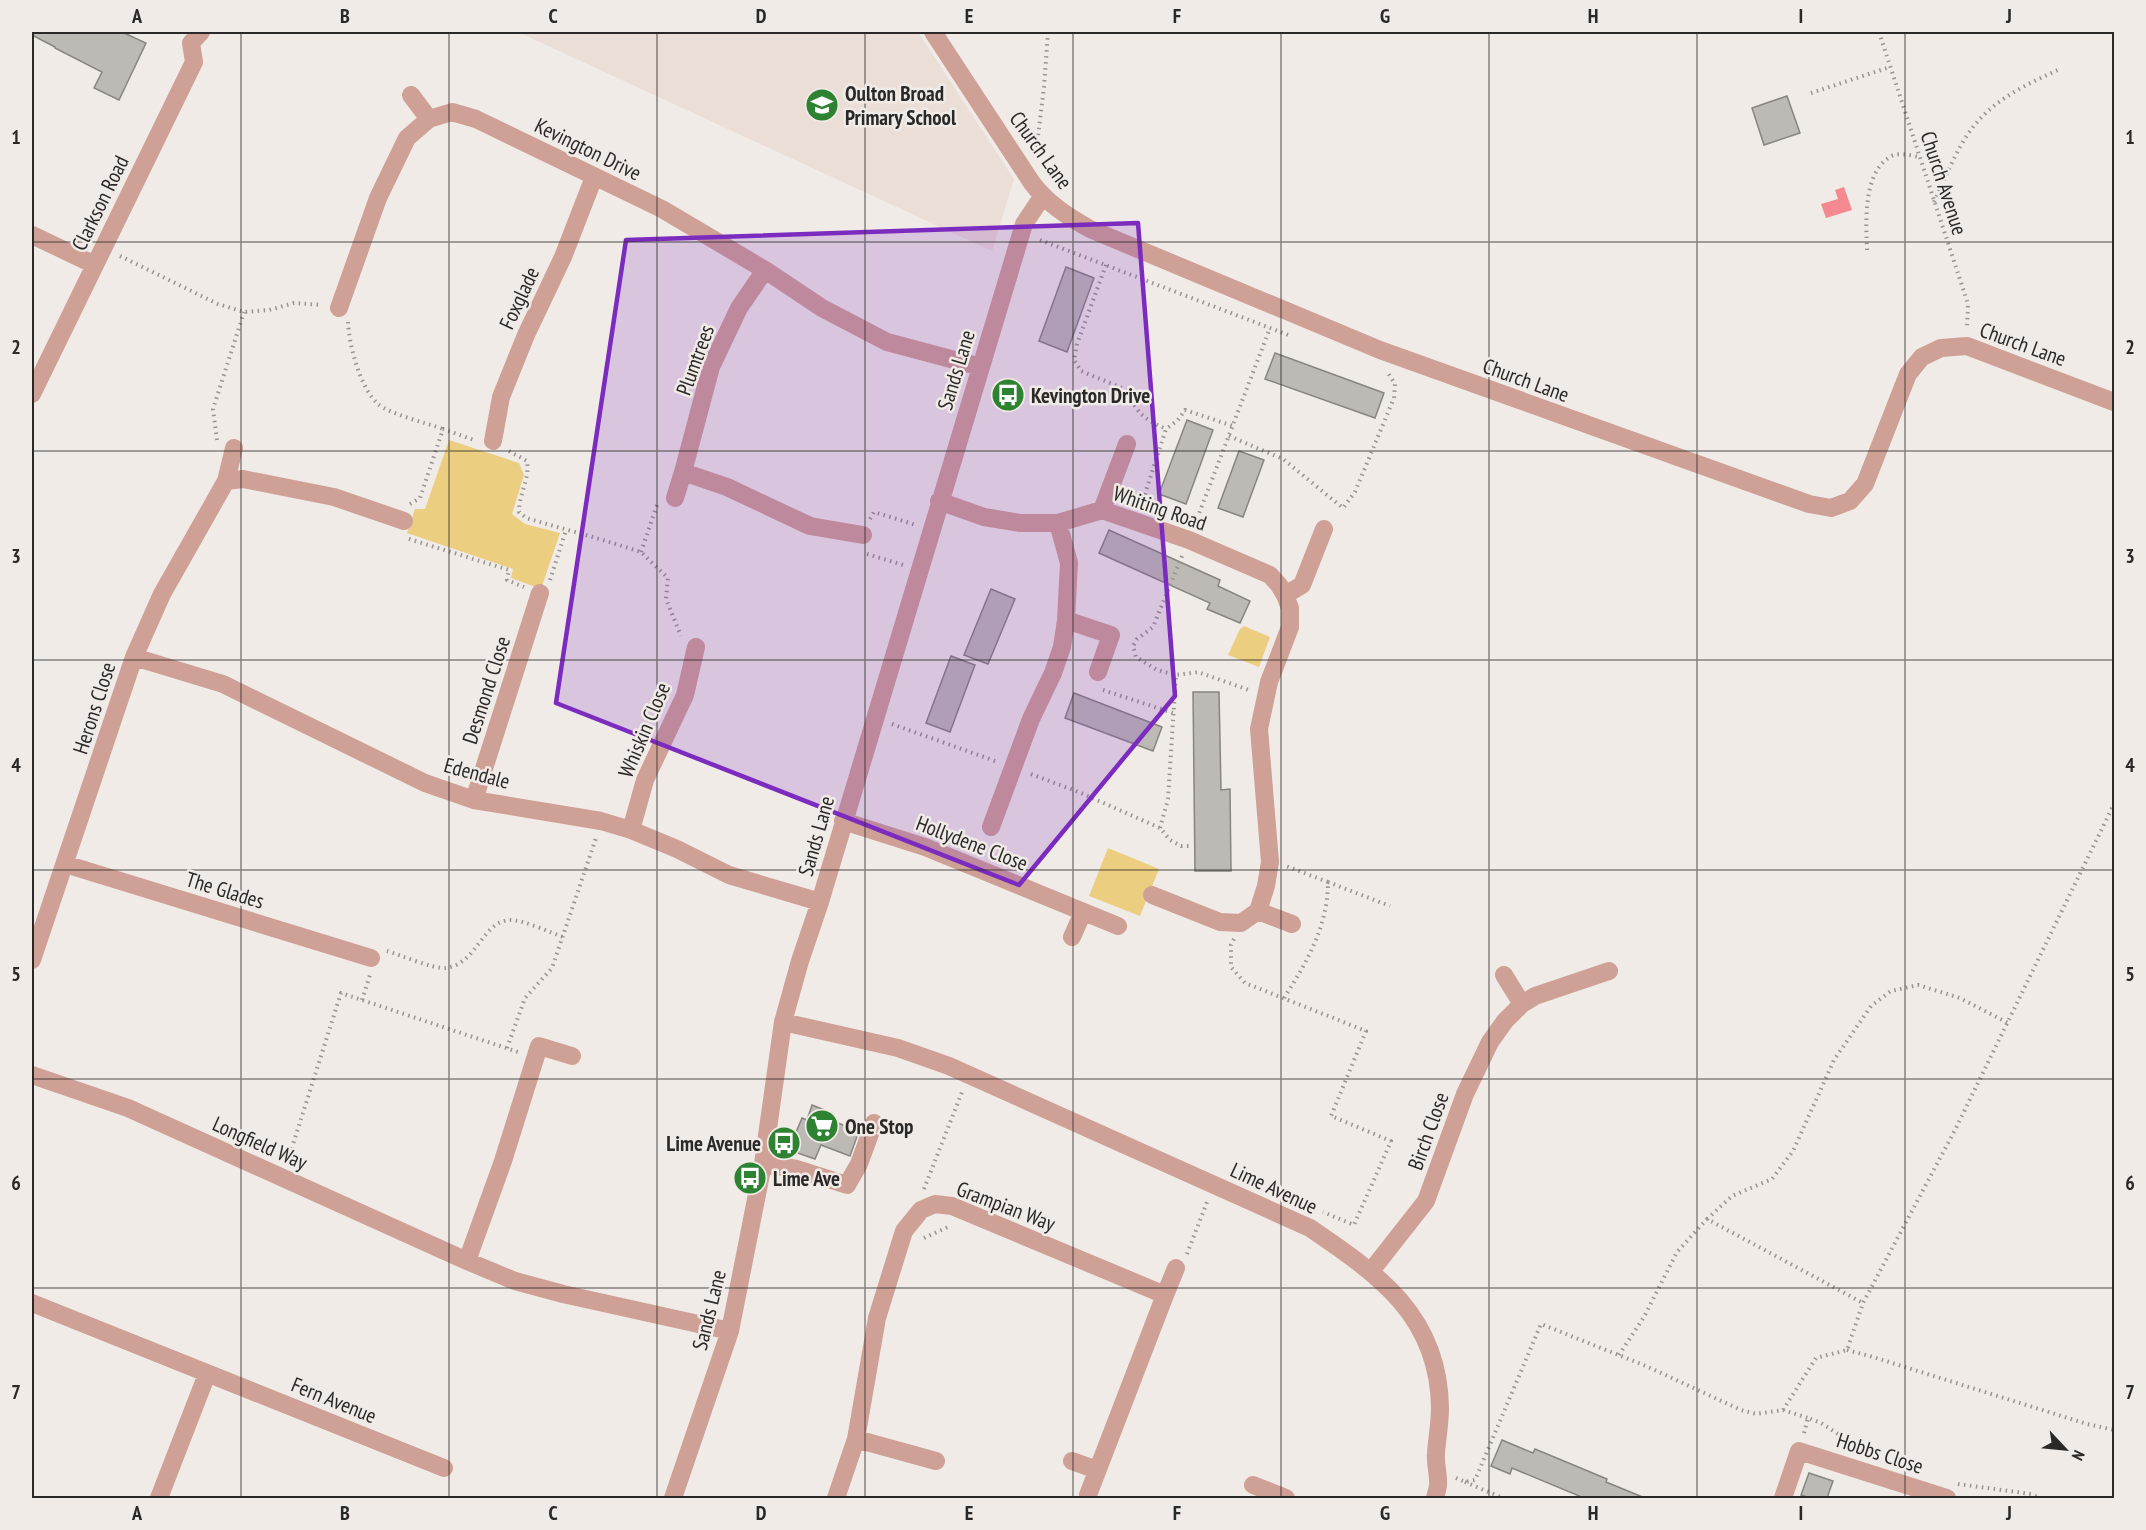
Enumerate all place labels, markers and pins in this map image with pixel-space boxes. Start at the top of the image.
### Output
place label: Oulton Broad Primary School [845,80,957,131]
school or university icon: Oulton Broad Primary School [804,87,840,123]
bus stop icon: Kevington Drive [990,377,1026,413]
place label: Kevington Drive [1031,382,1150,409]
supermarket icon: One Stop [804,1108,840,1144]
place label: One Stop [845,1113,913,1140]
bus stop icon: Lime Avenue [766,1125,802,1161]
place label: Lime Avenue [666,1130,761,1157]
bus stop icon: Lime Ave [732,1160,768,1196]
place label: Lime Ave [773,1165,840,1192]

